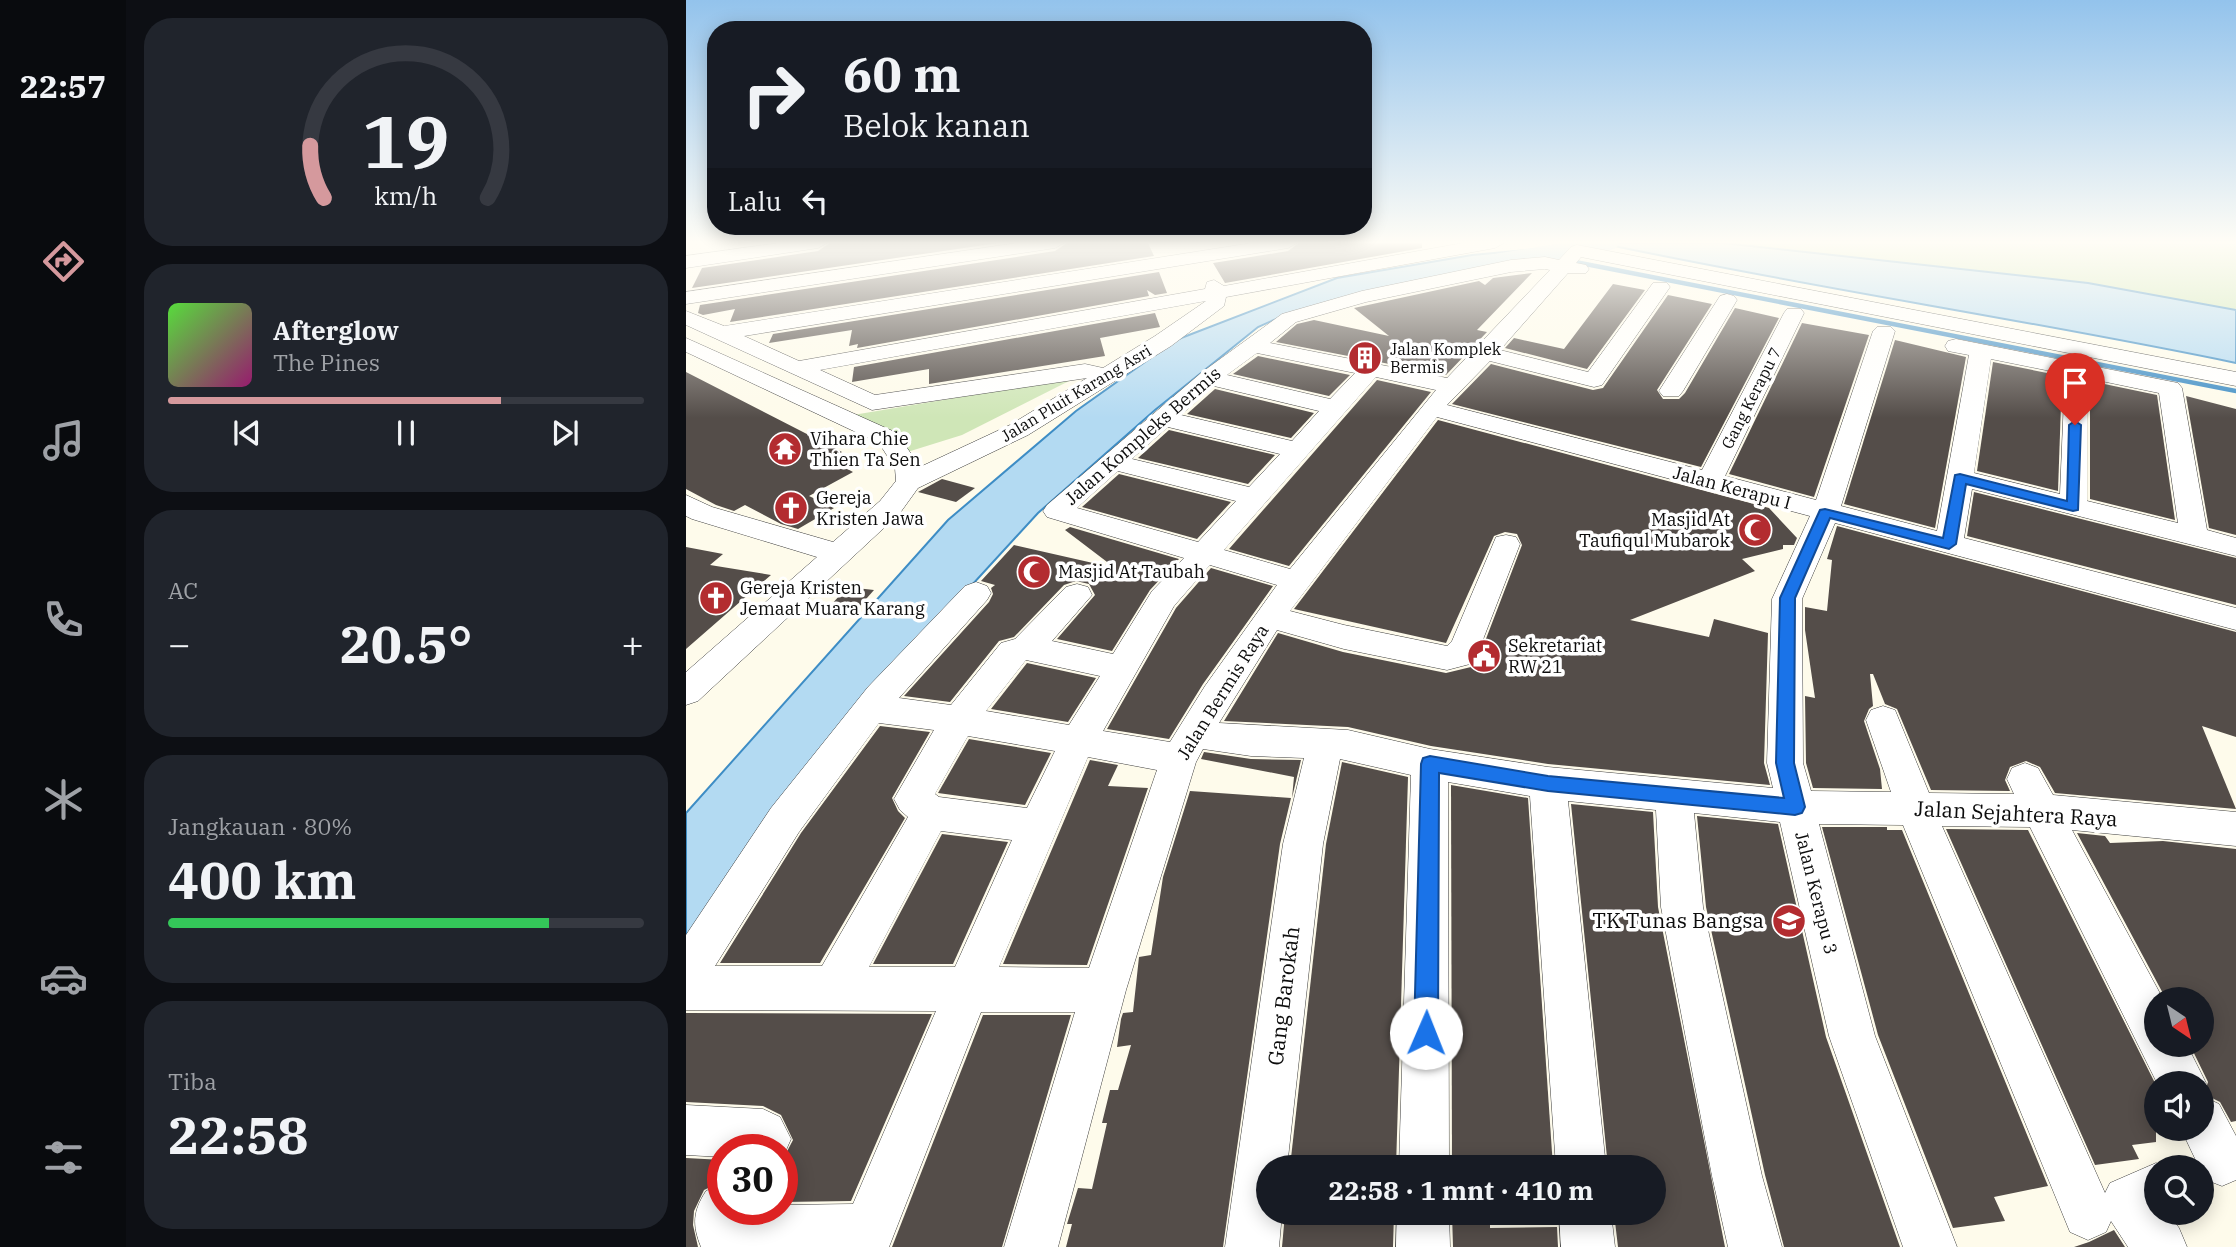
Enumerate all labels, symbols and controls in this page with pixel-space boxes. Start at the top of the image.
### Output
text: 60 m [843,42,961,105]
icon: right [728,49,819,140]
text: 22:57 [20,65,106,107]
text: 19 [362,93,450,188]
text: Belok kanan [843,104,1030,146]
text: km/h [374,179,438,212]
icon: left [796,182,834,220]
text: Lalu [728,184,782,218]
icon: directions [39,237,88,286]
text: Afterglow [273,313,399,347]
building icon: Jalan Komplek Bermis [1346,339,1384,377]
place label: Jalan Komplek Bermis [1390,339,1502,377]
street label: Jalan Pluit Karang Asri [997,340,1155,446]
street label: Gang Kerapu 7 [1717,344,1785,452]
text: The Pines [273,347,380,377]
pin [2045,353,2105,425]
street label: Jalan Kompleks Bermis [1060,362,1225,510]
icon: arrive [2056,364,2094,402]
icon: previous [228,414,266,452]
icon: pause [387,414,425,452]
icon: next [546,414,584,452]
icon: music [39,416,88,465]
place label: Vihara Chie Thien Ta Sen [810,427,921,471]
temple icon: Vihara Chie Thien Ta Sen [766,430,804,468]
street label: Jalan Kerapu I [1671,461,1794,514]
place label: Gereja Kristen Jawa [816,486,924,530]
church icon: Gereja Kristen Jawa [772,489,810,527]
place label: Masjid At Taufiqul Mubarok [1579,508,1730,552]
mosque icon: Masjid At Taufiqul Mubarok [1736,511,1774,549]
mosque icon: Masjid At Taubah [1015,553,1053,591]
place label: Masjid At Taubah [1058,560,1205,583]
text: AC [168,575,198,605]
place label: Gereja Kristen Jemaat Muara Karang [740,576,925,620]
church icon: Gereja Kristen Jemaat Muara Karang [697,579,735,617]
icon: phone [39,595,88,644]
text: 20.5° [340,610,472,677]
text: − [168,619,191,668]
text: + [621,619,644,668]
street label: Jalan Bermis Raya [1172,620,1274,764]
place label: Sekretariat RW 21 [1508,634,1602,678]
public building icon: Sekretariat RW 21 [1465,637,1503,675]
icon: climate [39,775,88,824]
street label: Jalan Sejahtera Raya [1914,794,2118,832]
text: Jangkauan · 80% [168,811,352,841]
street label: Jalan Kerapu 3 [1790,829,1843,957]
text: 400 km [168,846,357,913]
school or university icon: TK Tunas Bangsa [1770,902,1808,940]
place label: TK Tunas Bangsa [1592,906,1764,934]
street label: Gang Barokah [1261,925,1305,1067]
icon: car [39,954,88,1003]
north arrow [2144,987,2214,1057]
map controls [2144,987,2214,1225]
position arrow [1389,996,1463,1070]
text: Tiba [168,1066,217,1096]
button: sound [2144,1071,2214,1141]
text: 22:58 [168,1101,309,1168]
icon: filters [39,1133,88,1182]
speed limit sign: 30 [707,1134,798,1225]
button: search [2144,1155,2214,1225]
text: 22:58 · 1 mnt · 410 m [1329,1173,1593,1207]

